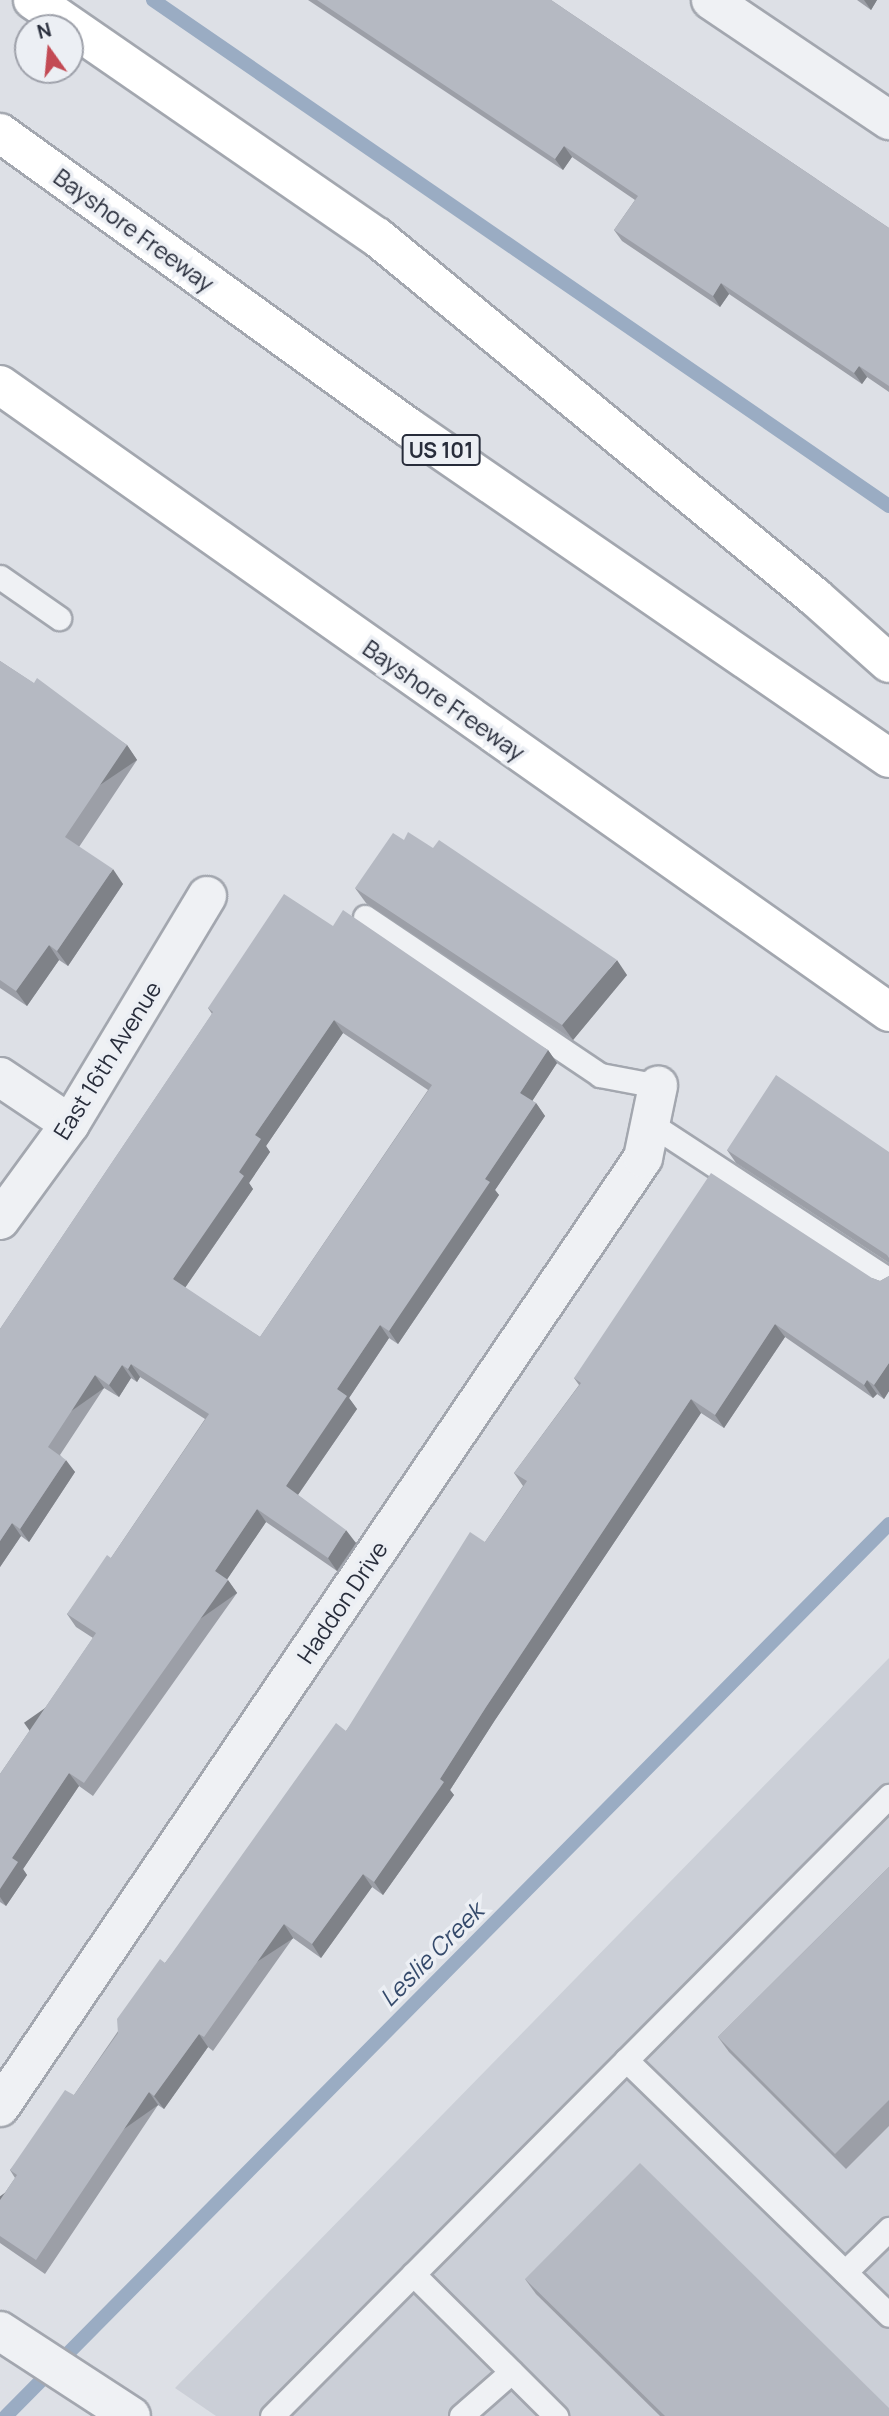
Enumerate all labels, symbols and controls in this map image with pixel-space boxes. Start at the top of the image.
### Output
north arrow [14,14,84,84]
text: N [34,16,54,45]
street label: Bayshore Freeway [49,163,219,297]
road number: US 101 [401,433,481,468]
street label: Bayshore Freeway [358,634,530,766]
street label: East 16th Avenue [47,976,167,1144]
street label: Haddon Drive [291,1536,393,1668]
water label: Leslie Creek [373,1896,489,2012]

